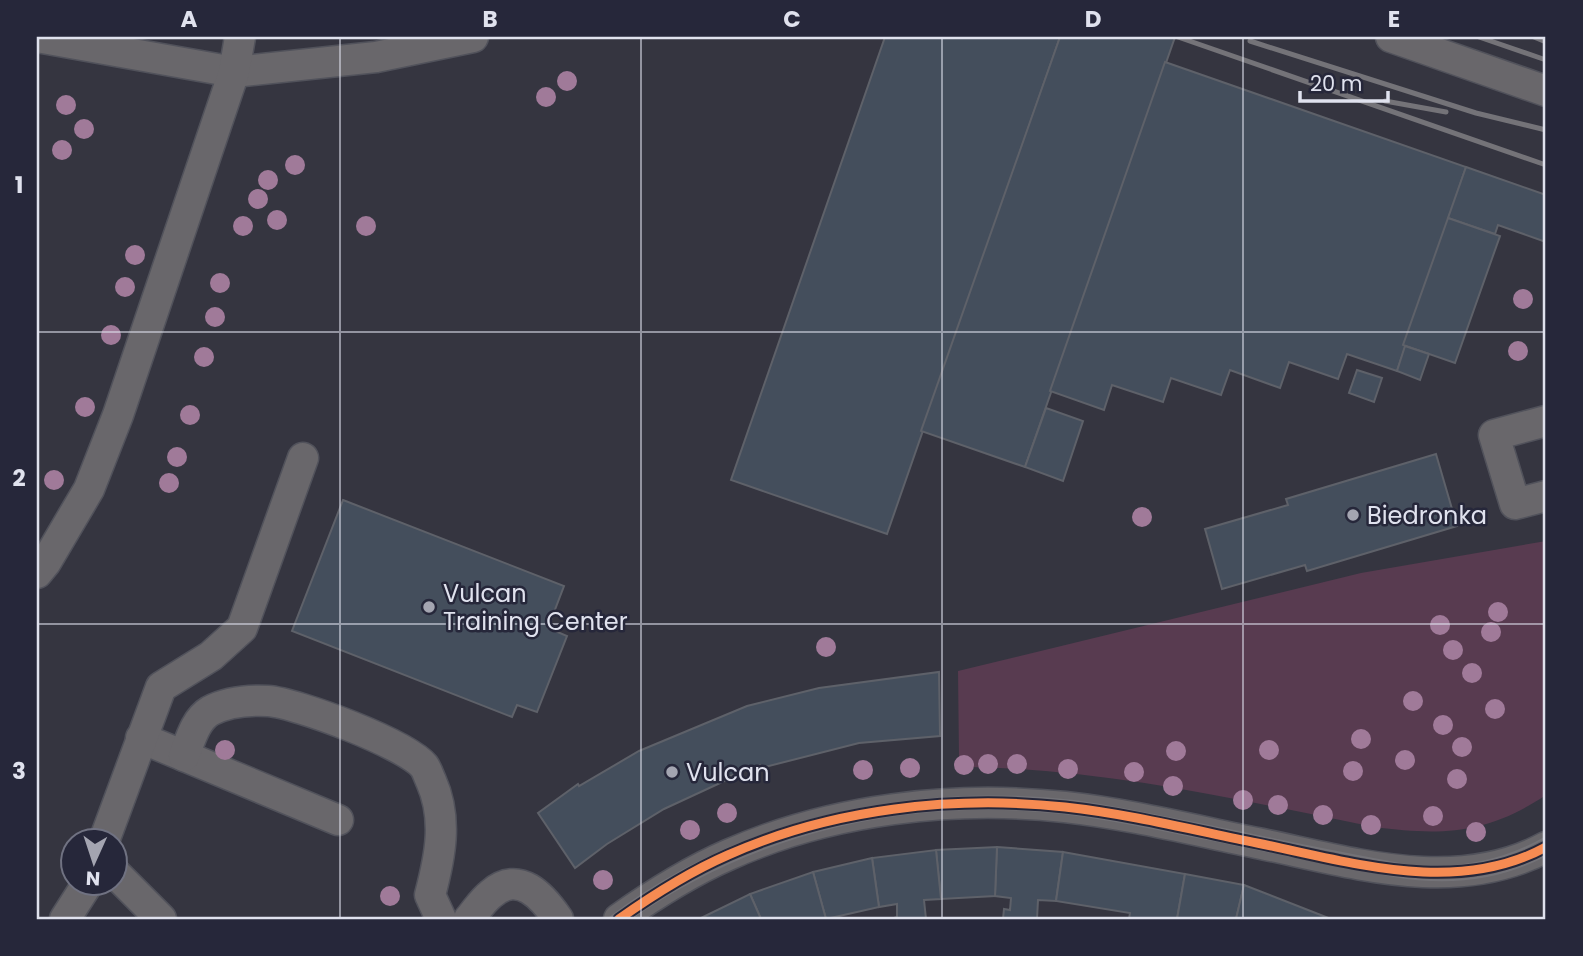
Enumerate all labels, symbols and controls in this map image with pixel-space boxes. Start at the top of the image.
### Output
text: A [181,3,198,35]
text: B [482,3,498,35]
text: C [783,3,801,35]
text: D [1085,3,1101,35]
text: E [1388,3,1400,35]
scale bar [1300,60,1387,104]
text: 20 m [1310,69,1363,98]
text: 1 [15,169,23,201]
text: 2 [12,462,26,494]
place label: Biedronka [1367,499,1487,532]
marker: Biedronka [1345,507,1361,523]
place label: Vulcan Training Center [443,577,628,638]
marker: Vulcan Training Center [421,599,437,615]
text: 3 [12,755,26,787]
place label: Vulcan [686,756,770,789]
marker: Vulcan [664,764,680,780]
north arrow [60,827,130,897]
text: N [85,865,101,892]

